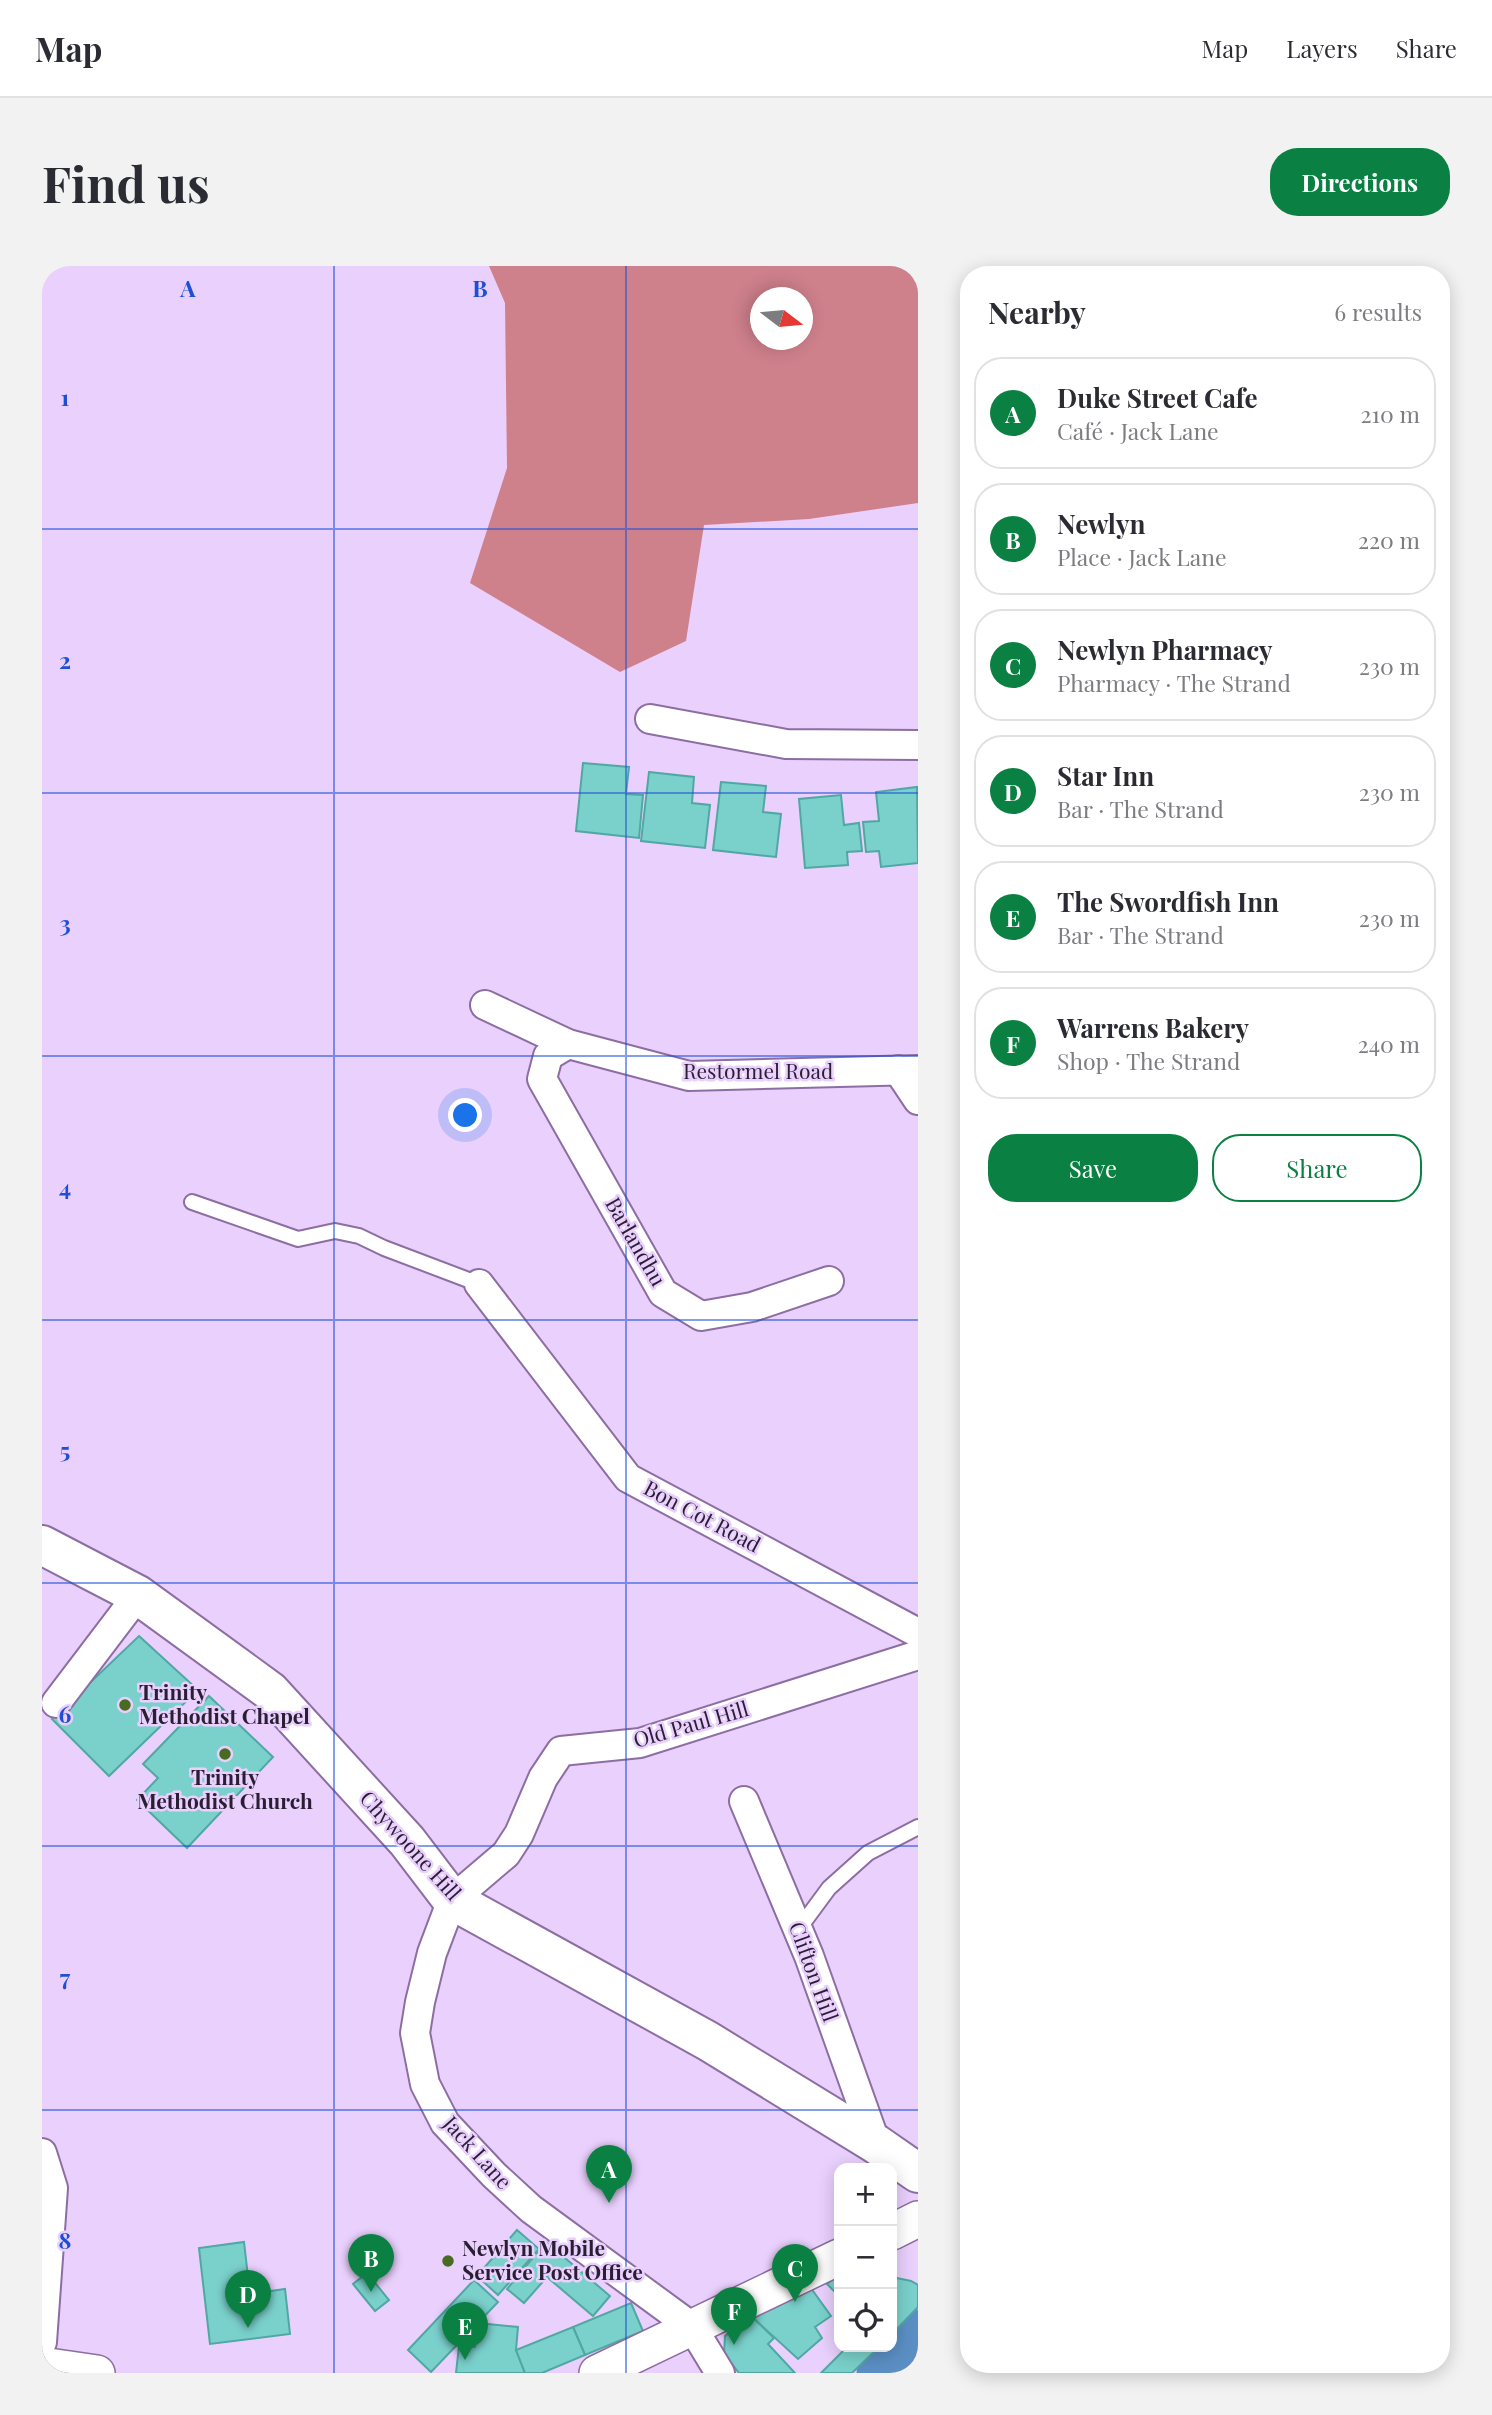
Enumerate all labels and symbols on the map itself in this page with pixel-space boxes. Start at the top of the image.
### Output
text: A [179,272,196,303]
text: B [472,272,488,303]
north arrow [750,287,813,350]
text: 1 [61,381,70,412]
text: 2 [59,644,71,675]
text: 3 [59,907,71,938]
street label: Restormel Road [683,1056,833,1084]
your location [448,1098,482,1132]
text: 4 [59,1171,71,1202]
street label: Barlandhu [600,1191,673,1291]
text: 5 [60,1434,70,1465]
street label: Bon Cot Road [640,1473,766,1558]
place label: Trinity Methodist Chapel [139,1677,310,1729]
street label: Old Paul Hill [630,1693,751,1753]
marker: Trinity Methodist Chapel [117,1697,133,1713]
text: 6 [59,1698,72,1729]
marker: Trinity Methodist Church [217,1746,233,1762]
place label: Trinity Methodist Church [137,1762,313,1814]
street label: Chywoone Hill [355,1784,468,1906]
street label: Clifton Hill [784,1917,846,2025]
text: 7 [60,1961,71,1992]
street label: Jack Lane [437,2108,519,2194]
pin: A [586,2145,632,2203]
text: 8 [59,2224,71,2255]
place label: Newlyn Mobile Service Post Office [462,2233,643,2285]
pin: B [348,2234,394,2292]
pin: C [772,2244,818,2302]
marker: Newlyn Mobile Service Post Office [440,2253,456,2269]
pin: D [225,2270,271,2328]
pin: F [711,2287,757,2345]
pin: E [442,2302,488,2360]

